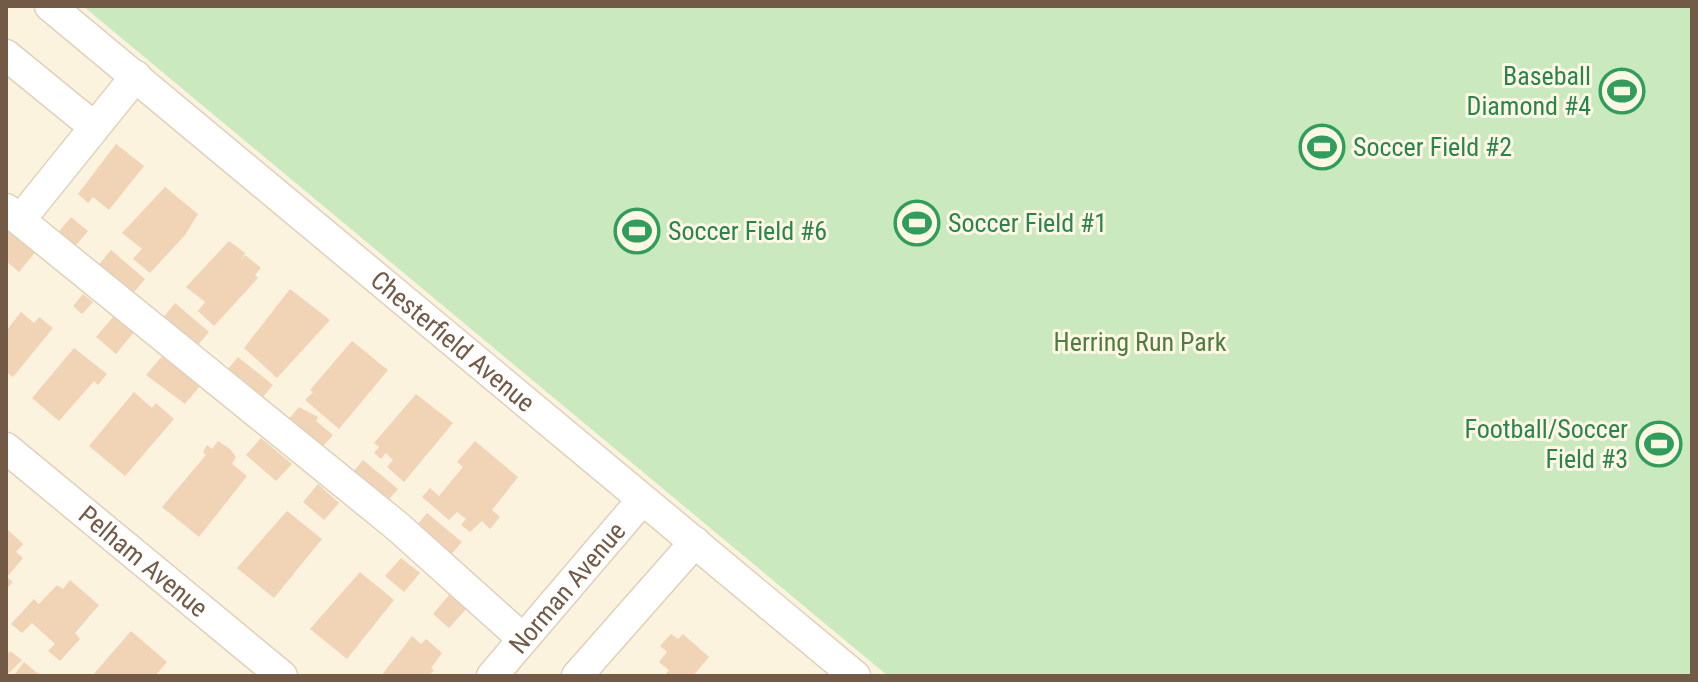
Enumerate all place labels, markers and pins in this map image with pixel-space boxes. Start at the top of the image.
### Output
place label: Baseball Diamond #4 [1467,61,1591,121]
sports icon: Baseball Diamond #4 [1598,67,1646,115]
sports icon: Soccer Field #2 [1298,123,1346,171]
place label: Soccer Field #2 [1353,132,1512,162]
sports icon: Soccer Field #1 [893,199,941,247]
sports icon: Soccer Field #6 [613,207,661,255]
place label: Soccer Field #1 [948,208,1107,238]
place label: Soccer Field #6 [668,216,827,246]
place label: Football/Soccer Field #3 [1464,414,1628,474]
sports icon: Football/Soccer Field #3 [1635,420,1683,468]

